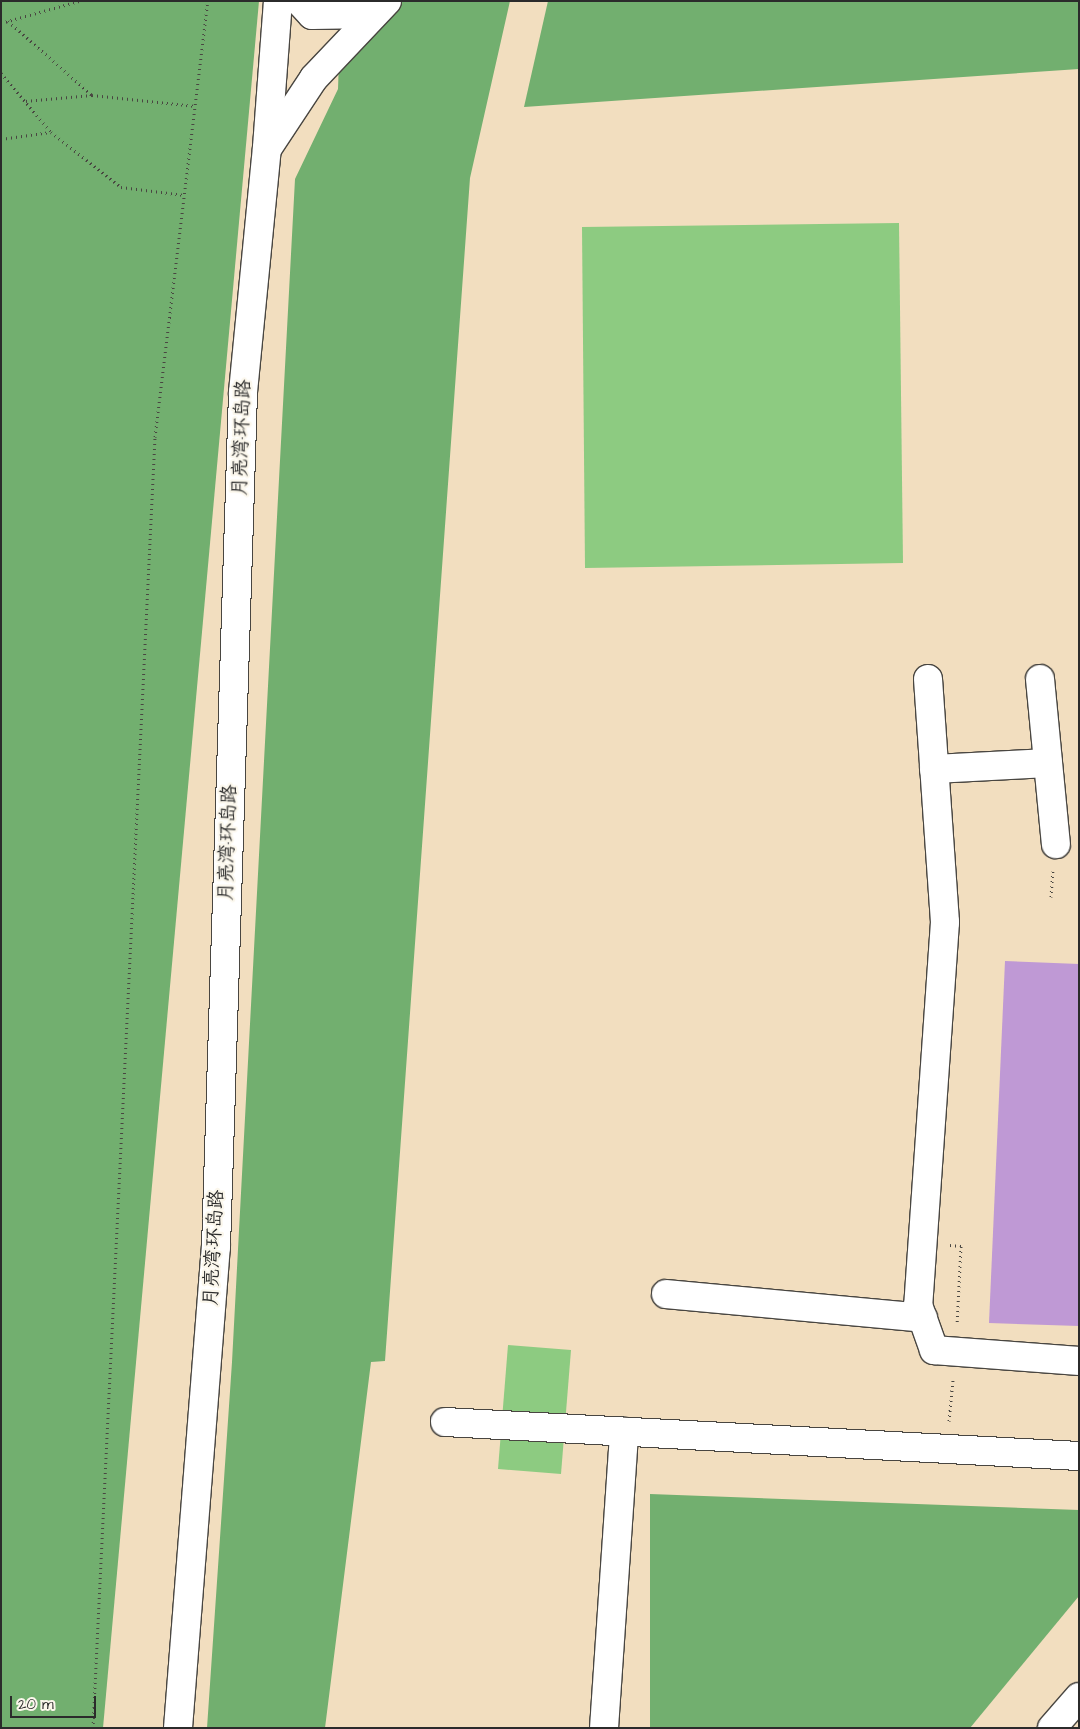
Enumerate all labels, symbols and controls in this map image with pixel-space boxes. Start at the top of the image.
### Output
street label: 月亮湾·环岛路 [229,379,255,497]
street label: 月亮湾·环岛路 [215,784,241,902]
street label: 月亮湾·环岛路 [200,1189,228,1307]
scale bar [12,1686,99,1718]
text: 20 m [18,1694,54,1715]

